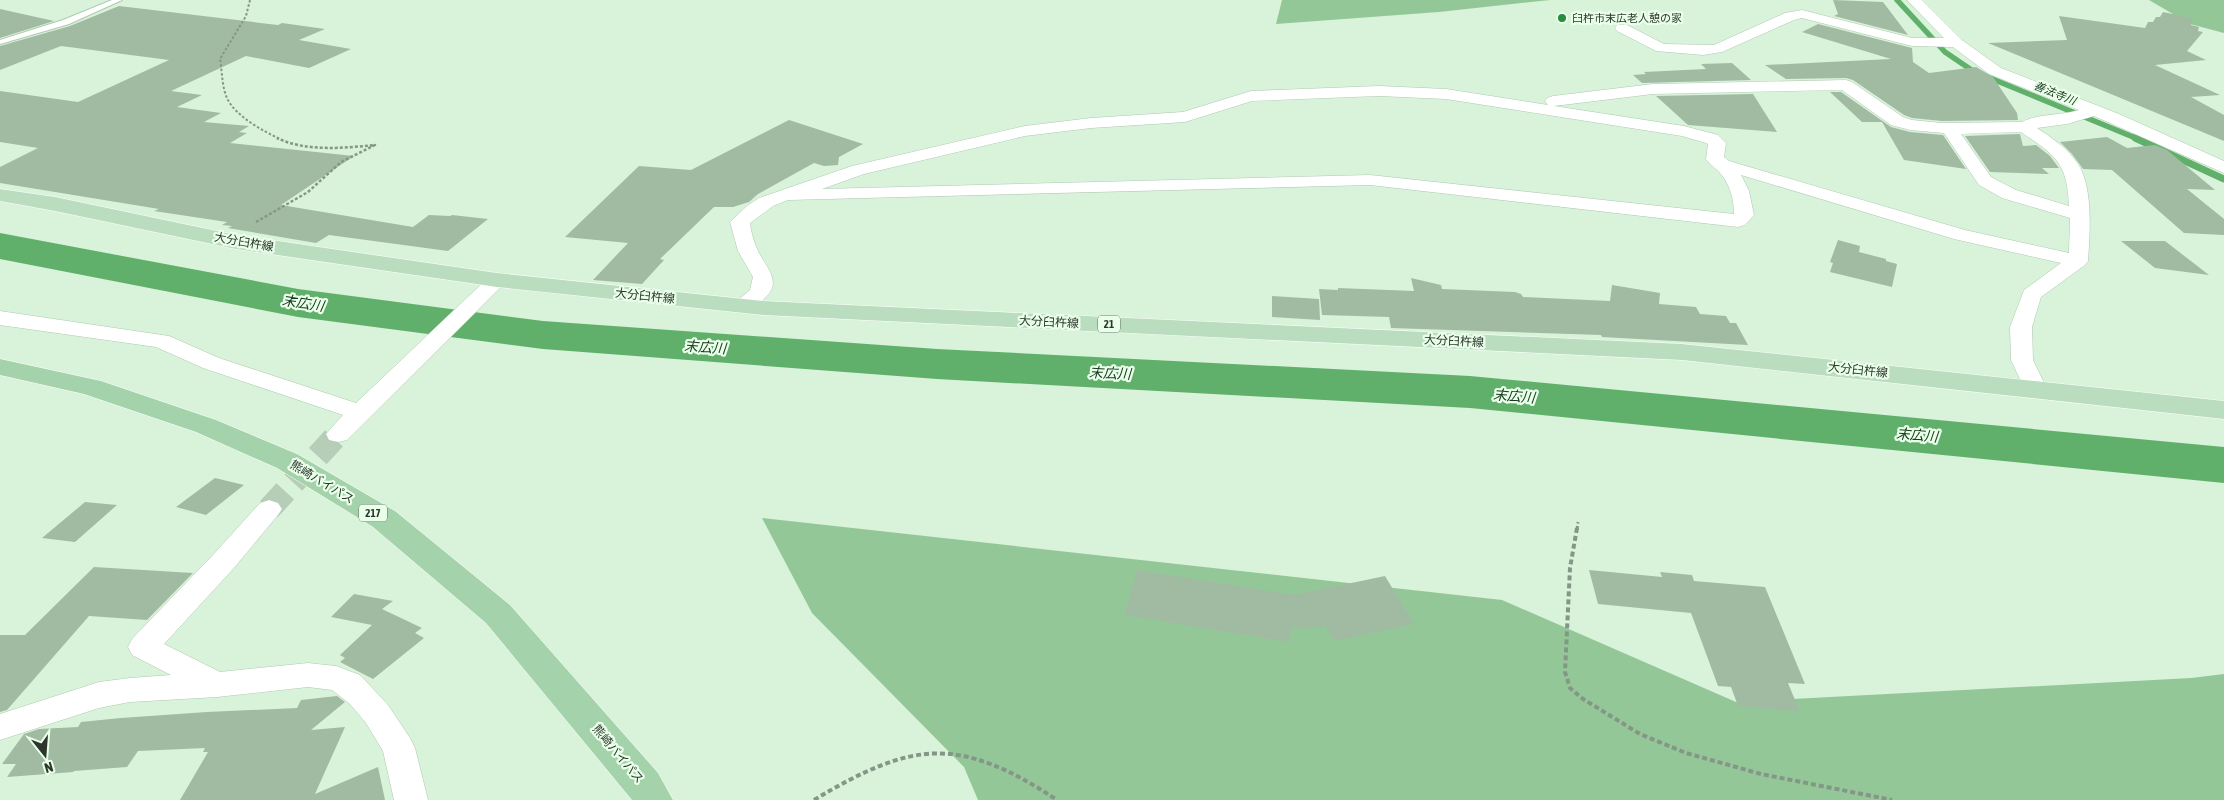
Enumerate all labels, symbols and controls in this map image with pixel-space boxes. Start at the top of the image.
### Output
marker: 臼杵市末広老人憩の家 [1556,12,1568,24]
place label: 臼杵市末広老人憩の家 [1572,12,1682,24]
water label: 善法寺川 [2032,79,2079,107]
street label: 大分臼杵線 [213,230,275,254]
street label: 大分臼杵線 [614,286,676,306]
water label: 末広川 [281,292,327,314]
street label: 大分臼杵線 [1019,313,1079,331]
road number: 21 [1098,316,1120,332]
street label: 大分臼杵線 [1424,332,1484,350]
water label: 末広川 [683,338,729,357]
street label: 大分臼杵線 [1827,360,1889,380]
water label: 末広川 [1089,364,1133,382]
water label: 末広川 [1492,386,1538,406]
water label: 末広川 [1895,425,1941,445]
street label: 熊崎バイパス [288,458,356,506]
road number: 217 [359,504,387,522]
street label: 熊崎バイパス [590,722,646,786]
north arrow [20,730,70,780]
text: N [43,759,55,776]

